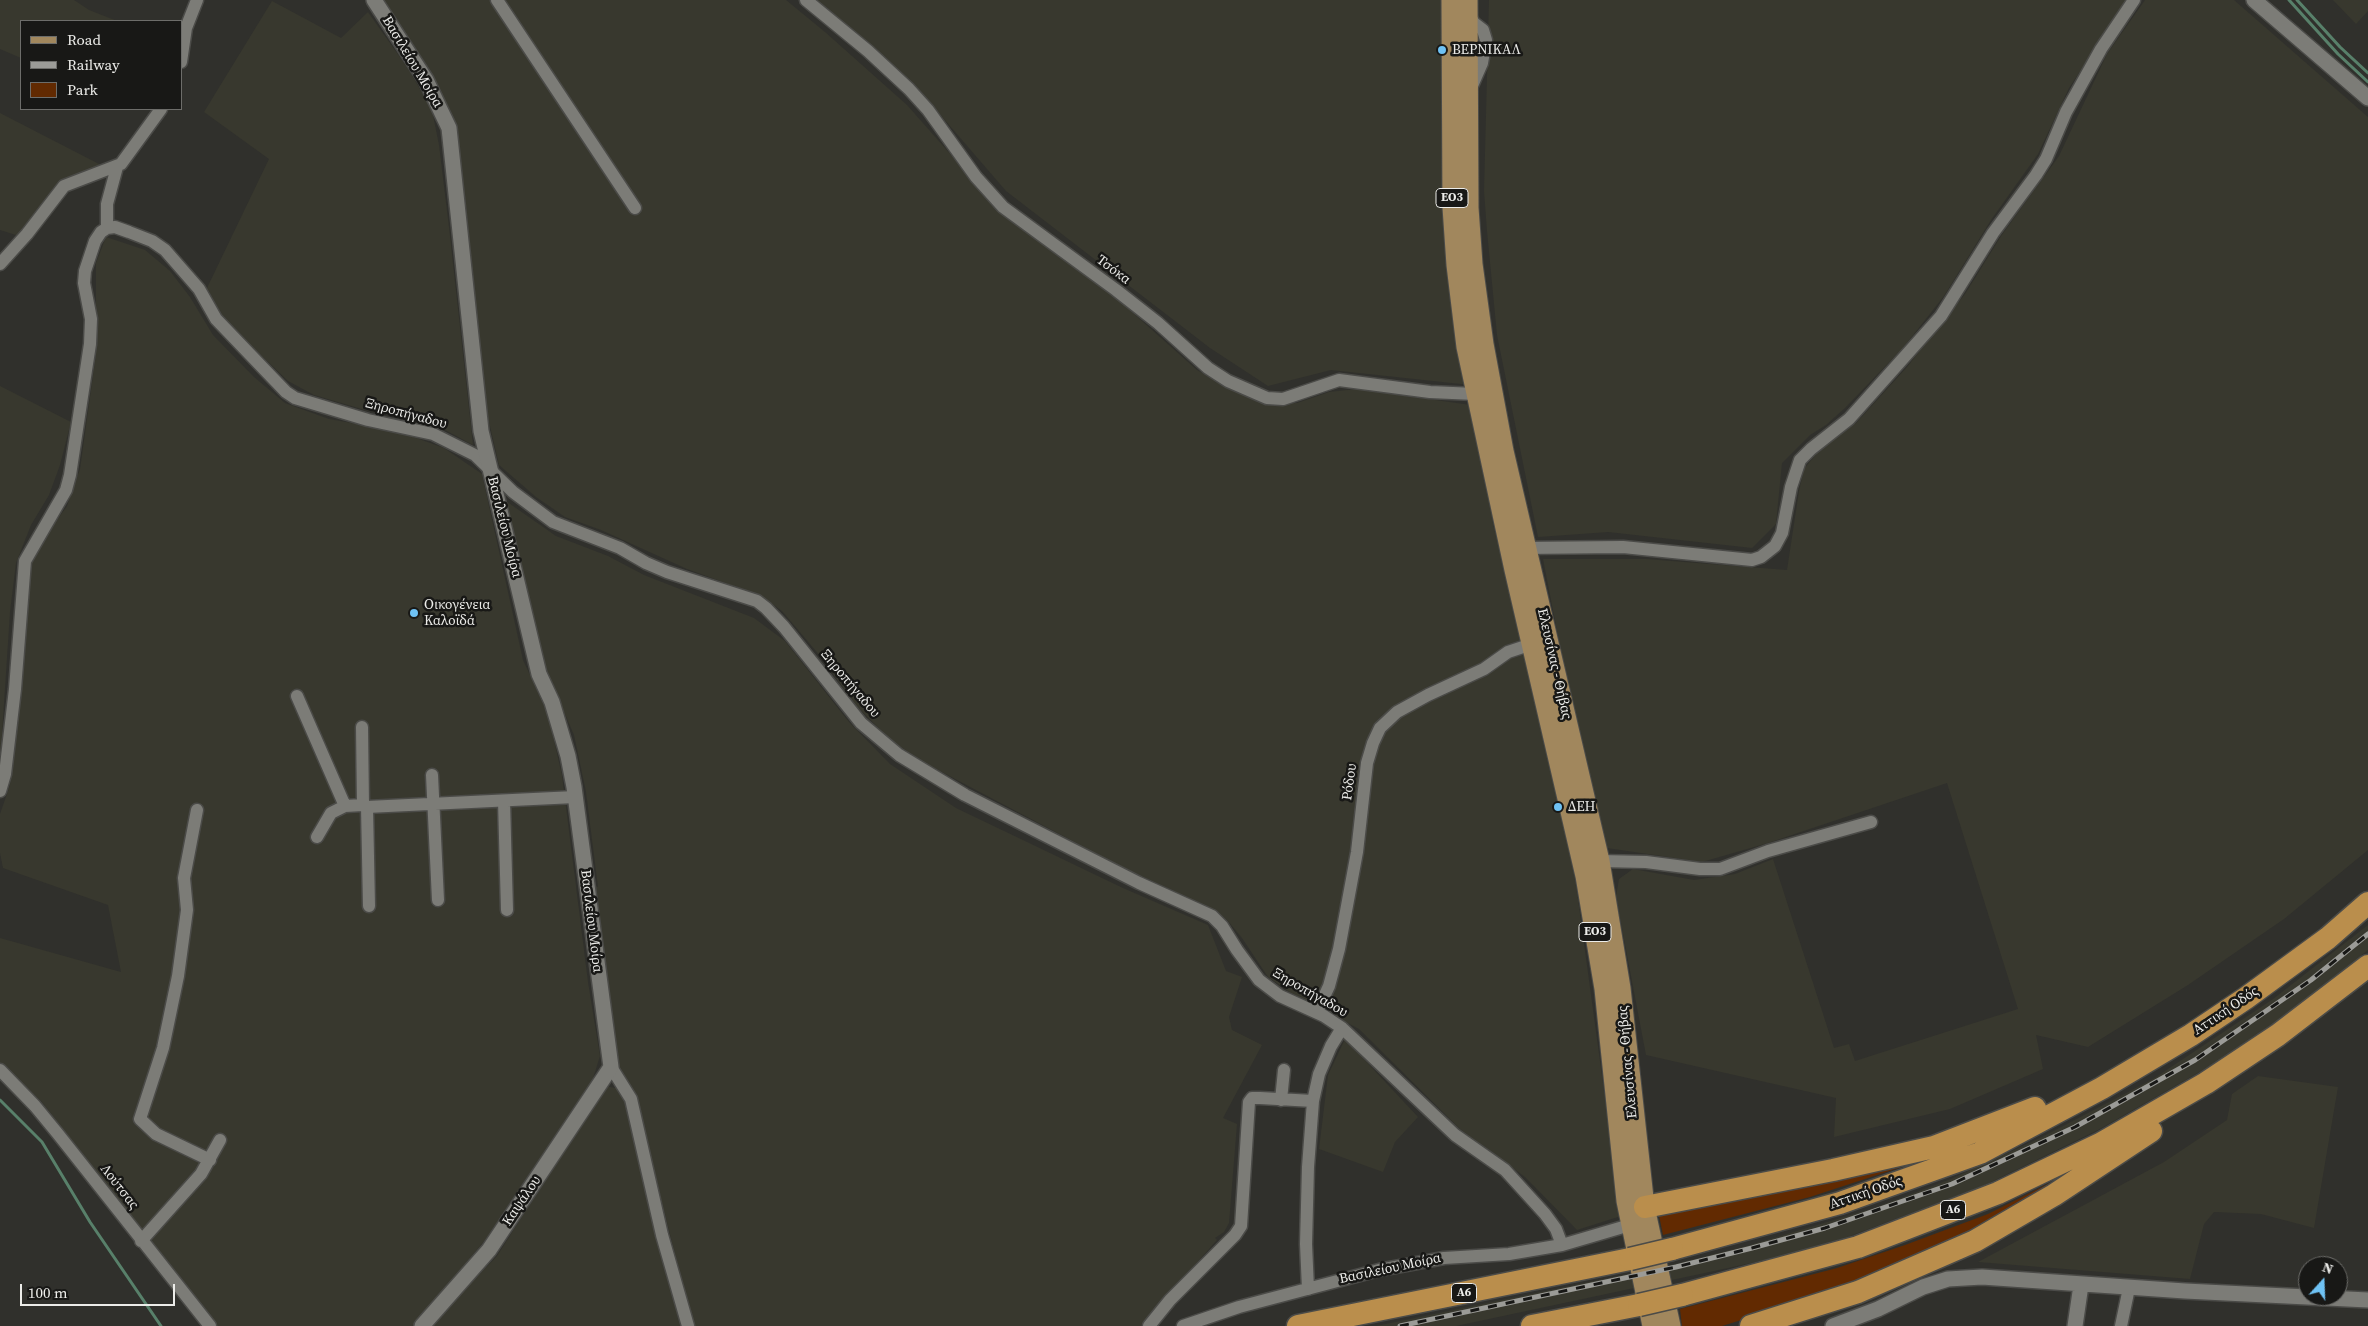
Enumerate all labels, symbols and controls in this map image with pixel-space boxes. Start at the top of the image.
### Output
street label: Βασιλείου Μοίρα [378,13,446,111]
legend [20,20,182,110]
text: Road [67,29,101,50]
place label: ΒΕΡΝΙΚΑΛ [1452,42,1521,58]
marker: ΒΕΡΝΙΚΑΛ [1436,44,1448,56]
text: Railway [67,54,120,75]
text: Park [67,79,98,100]
road number: ΕΟ3 [1436,188,1468,208]
street label: Τσόκα [1093,252,1133,288]
street label: Ξηροπήγαδου [364,395,448,433]
street label: Βασιλείου Μοίρα [483,475,525,579]
place label: Οικογένεια Καλοϊδά [424,597,490,630]
marker: Οικογένεια Καλοϊδά [408,607,420,619]
street label: Ελευσίνας - Θήβας [1533,607,1575,721]
street label: Ξηροπήγαδου [817,647,883,721]
street label: Ρόδου [1339,762,1361,802]
place label: ΔΕΗ [1568,799,1596,815]
marker: ΔΕΗ [1552,801,1564,813]
street label: Βασιλείου Μοίρα [576,869,606,973]
road number: ΕΟ3 [1579,922,1611,942]
street label: Ξηροπήγαδου [1270,965,1350,1021]
street label: Αττική Οδός [2190,983,2262,1039]
street label: Ελευσίνας - Θήβας [1615,1005,1641,1119]
street label: Λούτσας [96,1161,142,1213]
street label: Καψάλου [499,1173,545,1229]
street label: Αττική Οδός [1828,1173,1904,1213]
road number: Α6 [1940,1200,1966,1220]
street label: Βασιλείου Μοίρα [1338,1250,1442,1288]
north arrow [2298,1256,2348,1306]
text: N [2320,1257,2336,1279]
scale bar [22,1274,178,1306]
text: 100 m [28,1282,68,1303]
road number: Α6 [1452,1284,1476,1302]

